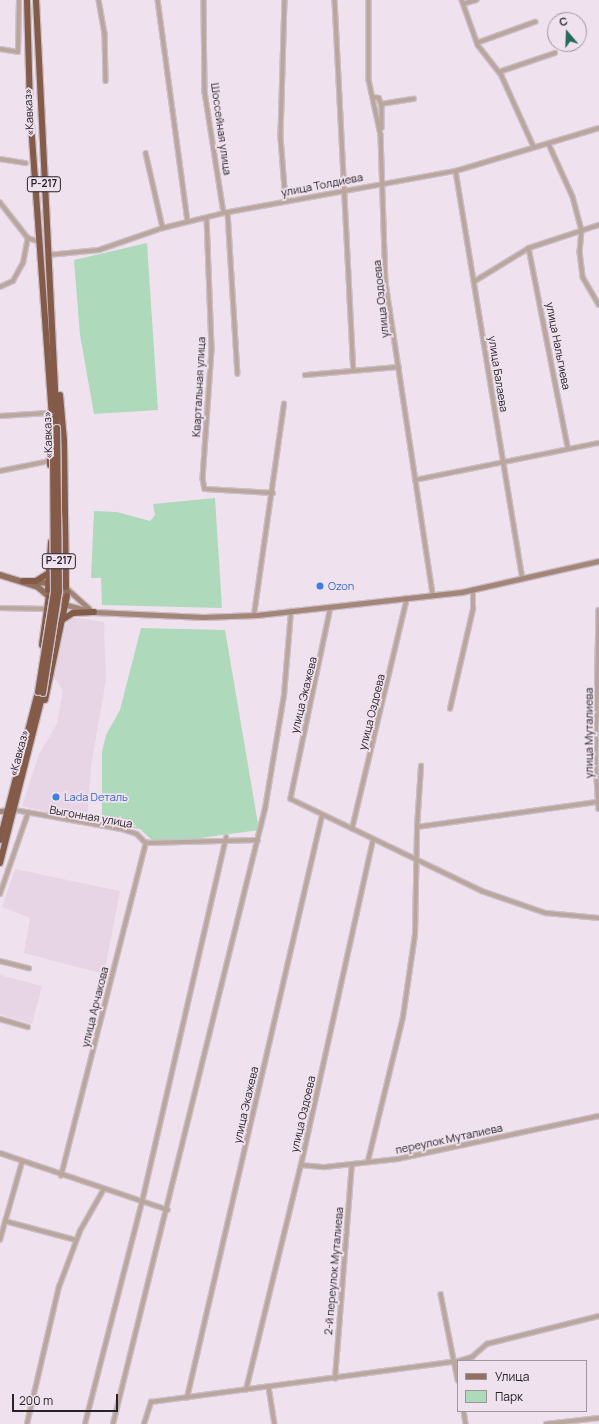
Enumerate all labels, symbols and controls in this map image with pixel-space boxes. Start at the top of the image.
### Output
north arrow [547,12,587,52]
text: С [557,13,570,30]
street label: Шоссейная улица [208,82,234,176]
street label: «Кавказ» [21,88,37,136]
street label: улица Толдиева [280,171,364,199]
road number: Р-217 [26,176,62,192]
street label: улица Оздоева [370,259,392,339]
street label: улица Нальгиева [543,301,573,391]
street label: улица Балаева [485,335,511,413]
street label: Квартальная улица [190,336,208,438]
street label: «Кавказ» [41,411,55,459]
road number: Р-217 [41,553,77,569]
place label: Ozon [328,579,354,593]
marker: Ozon [315,581,325,591]
street label: улица Экажева [288,655,320,735]
street label: улица Оздоева [356,673,388,751]
street label: улица Муталиева [582,688,596,778]
street label: «Кавказ» [6,728,32,778]
place label: Lada Dеталь [64,790,128,804]
marker: Lada Dеталь [51,792,61,802]
street label: Выгонная улица [48,803,134,831]
street label: улица Арчакова [79,965,111,1049]
street label: улица Экажева [231,1065,261,1145]
street label: улица Оздоева [288,1074,318,1154]
street label: переулок Муталиева [394,1121,504,1157]
street label: 2-й переулок Муталиева [322,1206,346,1336]
legend [457,1360,587,1412]
text: Улица [495,1368,529,1385]
scale bar [14,1386,120,1412]
text: Парк [495,1388,523,1405]
text: 200 m [19,1392,53,1409]

